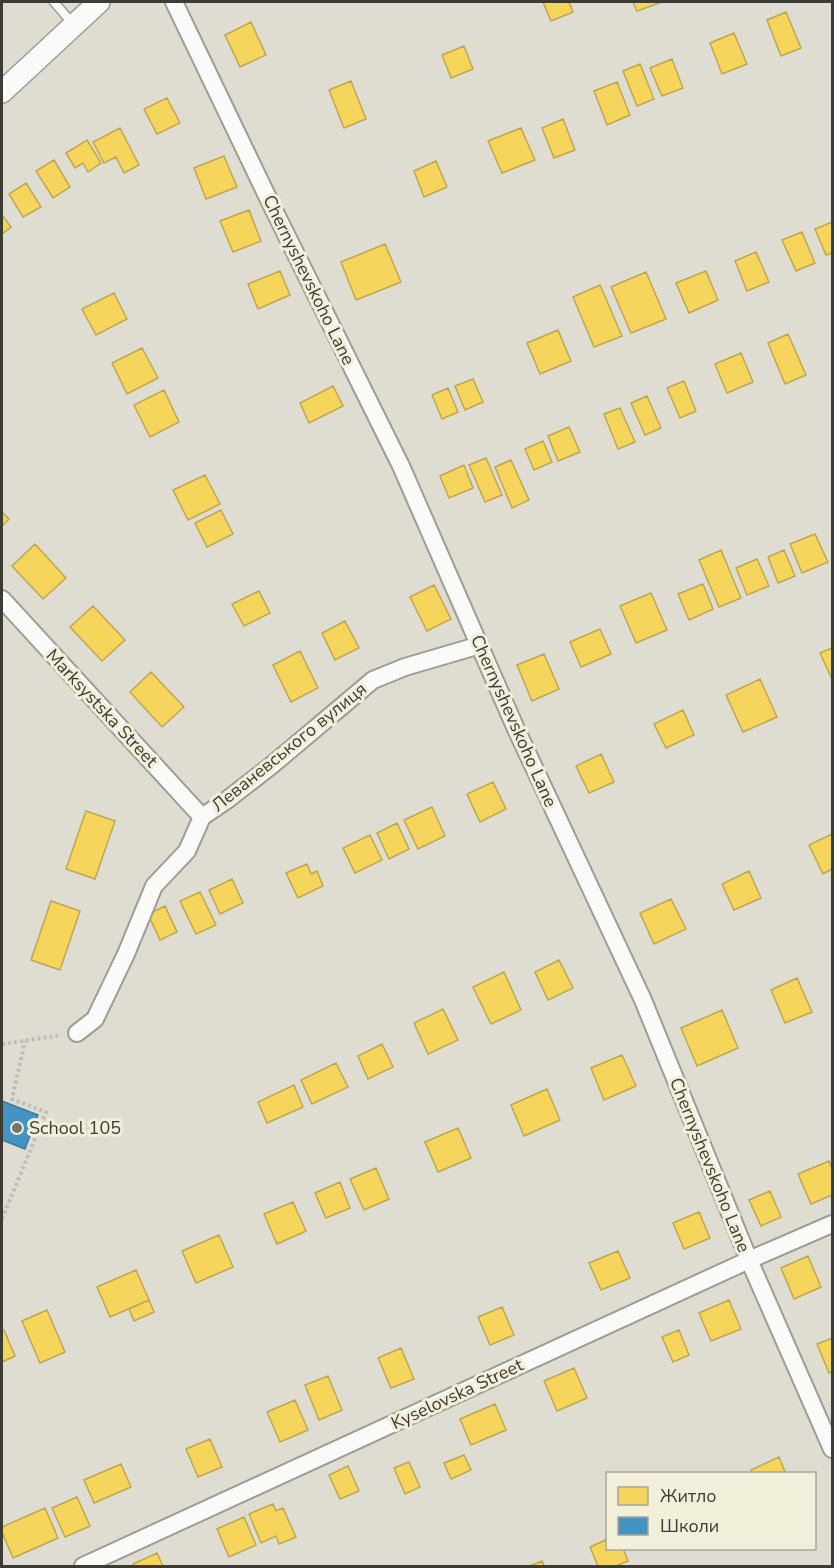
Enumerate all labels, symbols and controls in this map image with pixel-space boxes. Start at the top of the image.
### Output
street label: Chernyshevskoho Lane [257,191,361,369]
street label: Chernyshevskoho Lane [465,631,563,811]
street label: Marksystska Street [41,644,164,773]
street label: Леваневського вулиця [206,677,372,817]
street label: Chernyshevskoho Lane [664,1074,756,1256]
place label: School 105 [29,1116,121,1140]
marker: School 105 [10,1121,24,1135]
street label: Kyselovska Street [387,1353,528,1435]
legend [606,1472,816,1550]
text: Житло [660,1484,716,1508]
text: Школи [660,1514,719,1538]

